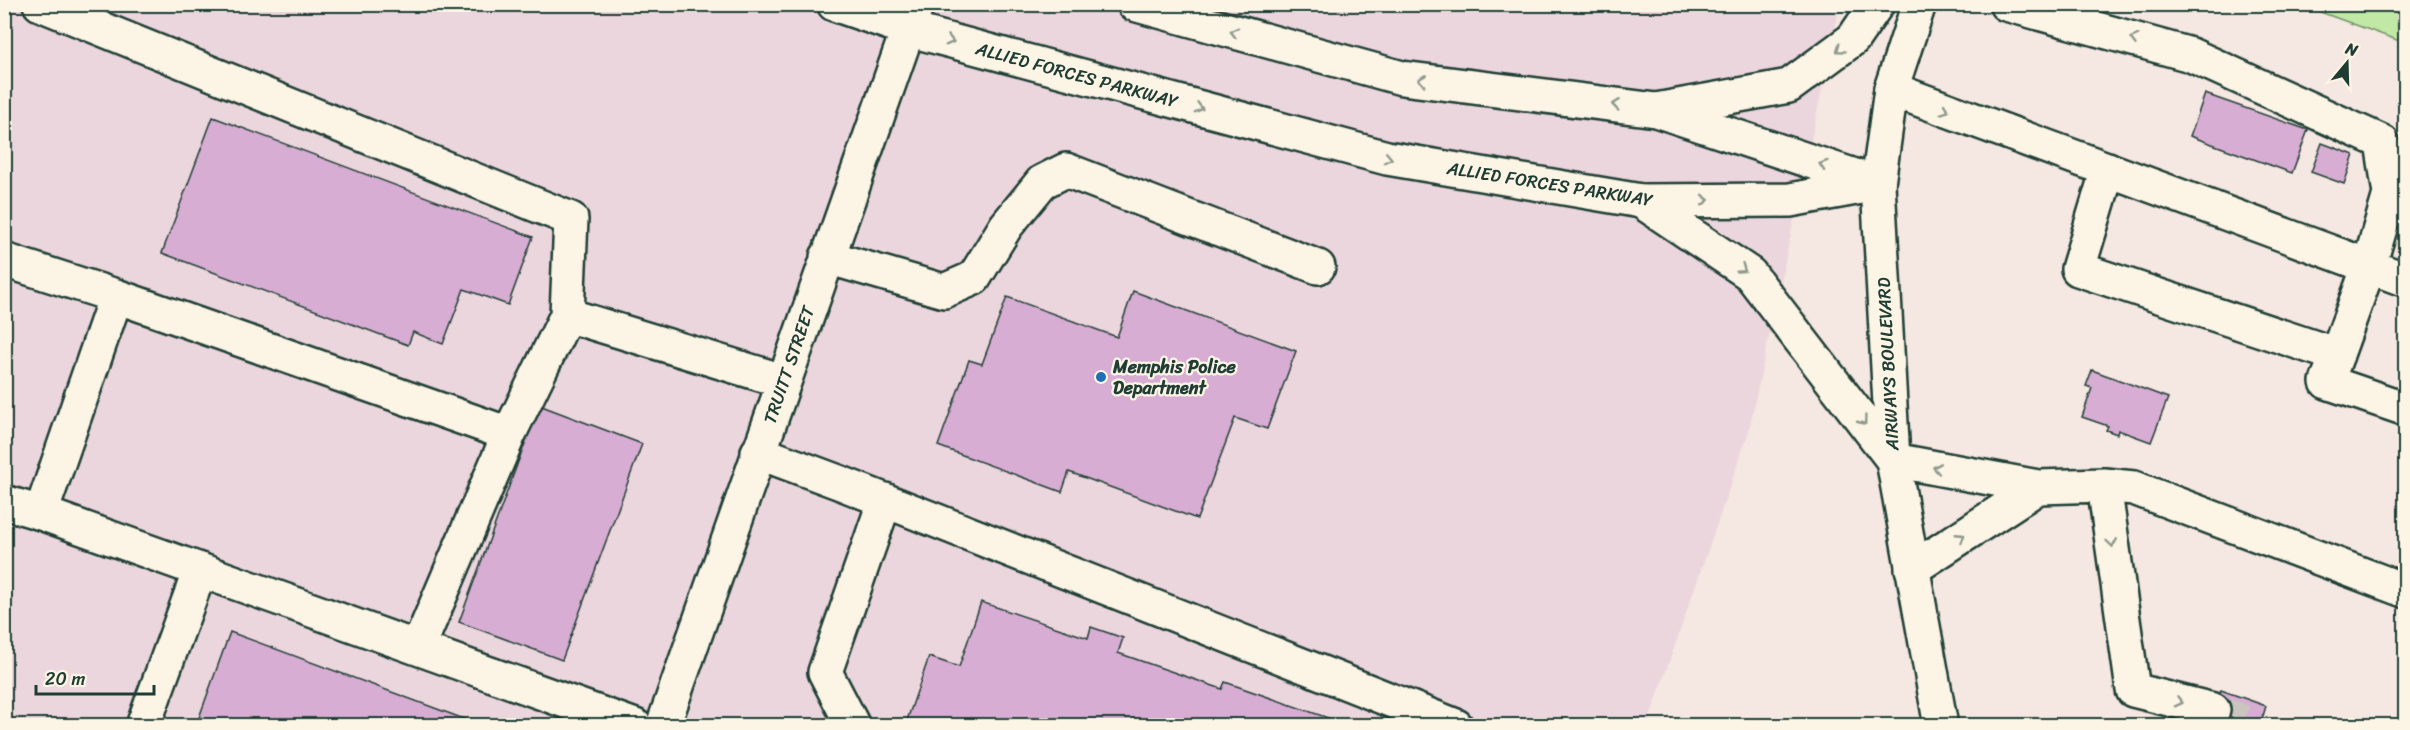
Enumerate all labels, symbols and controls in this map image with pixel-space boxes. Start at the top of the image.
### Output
one-way arrow [1229,27,1240,39]
street label: ALLIED FORCES PARKWAY [971,32,1183,118]
one-way arrow [945,33,955,46]
north arrow [2317,33,2377,93]
text: N [2341,33,2363,65]
one-way arrow [2129,34,2139,47]
one-way arrow [1835,42,1846,53]
one-way arrow [1418,75,1427,87]
one-way arrow [1611,99,1620,112]
one-way arrow [1194,100,1204,113]
one-way arrow [1940,102,1950,115]
one-way arrow [1382,150,1392,163]
street label: ALLIED FORCES PARKWAY [1444,152,1656,216]
one-way arrow [1818,160,1829,173]
one-way arrow [1700,194,1709,207]
one-way arrow [1735,262,1746,273]
street label: AIRWAYS BOULEVARD [1867,276,1909,453]
street label: TRUITT STREET [754,300,825,428]
place label: Memphis Police Department [1112,351,1237,404]
marker: Memphis Police Department [1094,370,1108,384]
one-way arrow [1855,414,1866,425]
one-way arrow [1932,462,1942,475]
one-way arrow [1954,534,1965,545]
one-way arrow [2106,539,2118,548]
scale bar [36,658,154,696]
text: 20 m [45,663,85,695]
one-way arrow [2174,694,2184,707]

